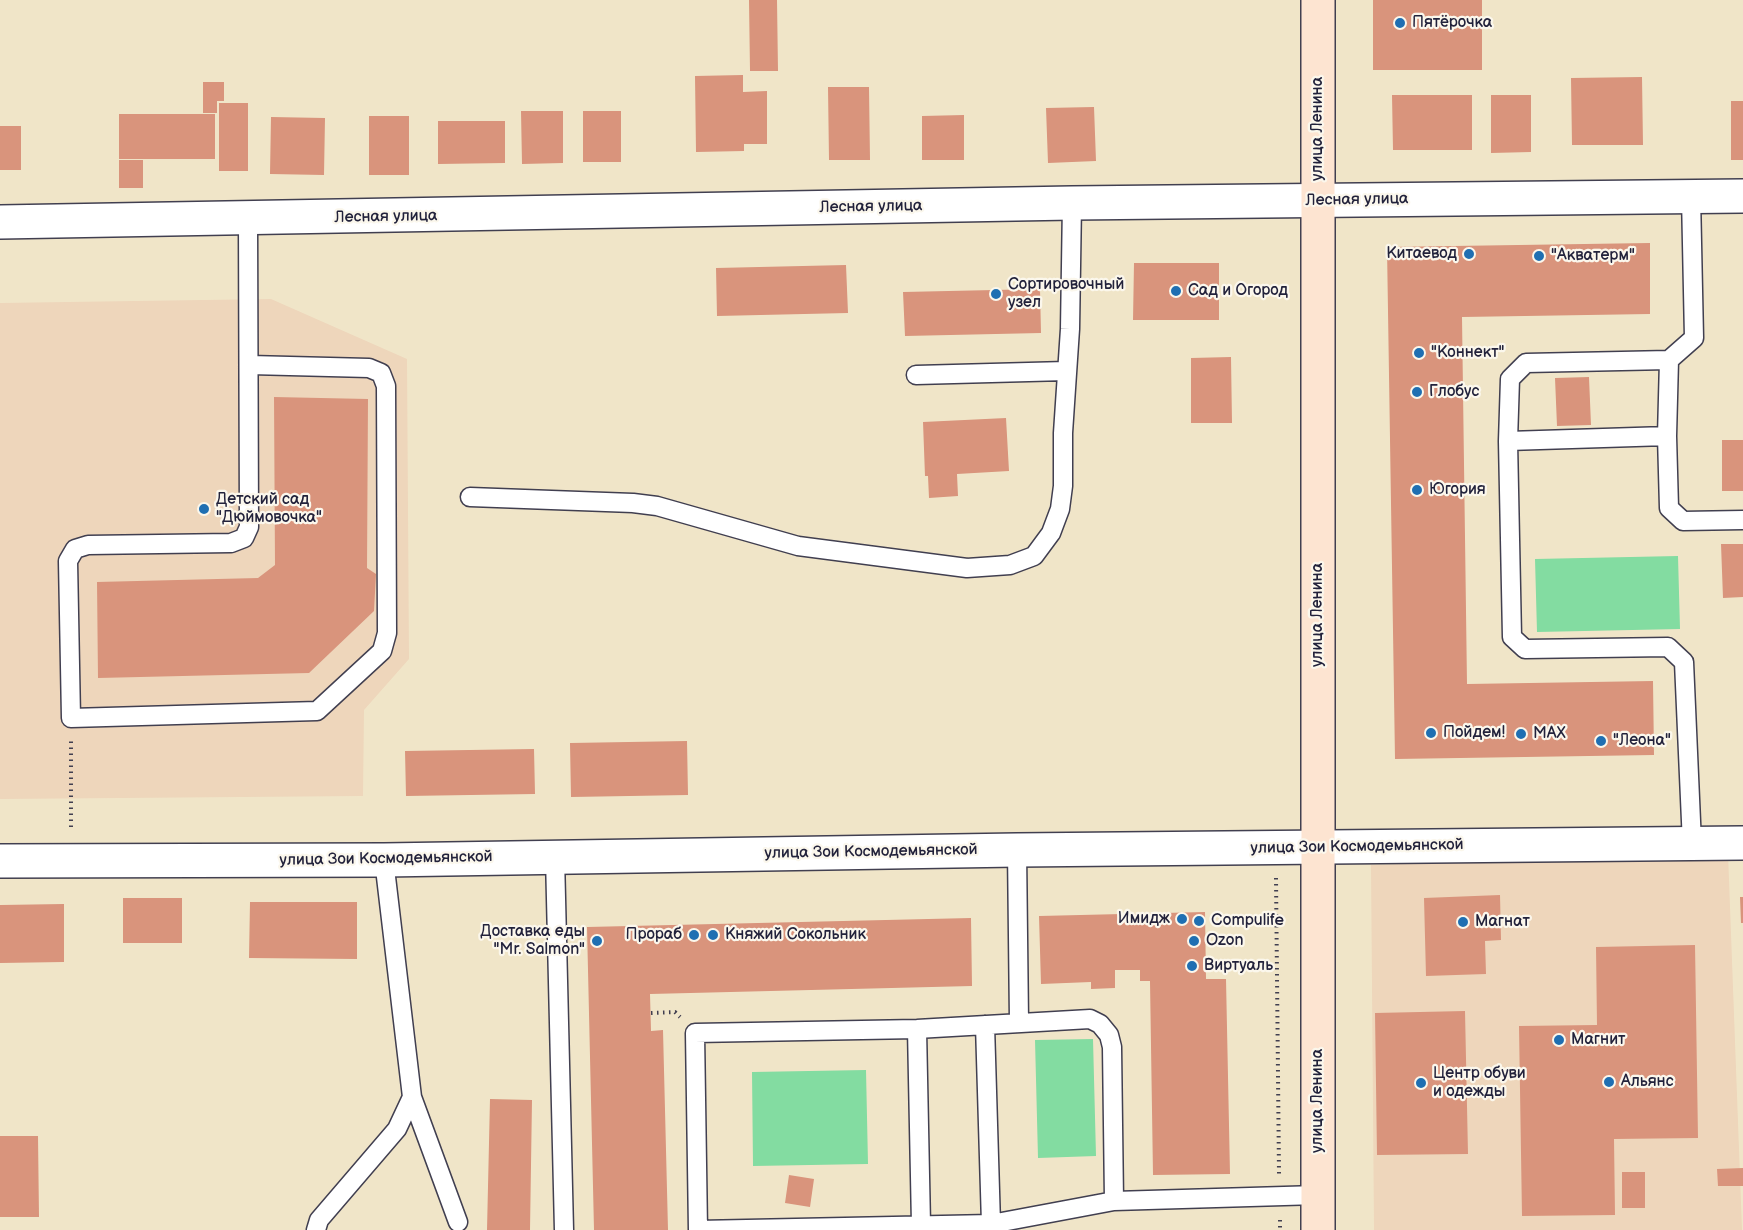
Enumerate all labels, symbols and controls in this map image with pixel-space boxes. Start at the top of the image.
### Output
place label: Пятёрочка [1412,13,1492,33]
marker: Пятёрочка [1393,16,1407,30]
street label: улица Ленина [1308,77,1328,181]
street label: Лесная улица [1305,190,1409,210]
street label: Лесная улица [819,197,923,217]
street label: Лесная улица [334,207,438,227]
place label: Китаевод [1386,244,1457,264]
place label: "Акватерм" [1551,246,1635,266]
marker: Китаевод [1462,247,1476,261]
marker: "Акватерм" [1532,249,1546,263]
place label: Сортировочный узел [1008,275,1124,313]
place label: Сад и Огород [1188,281,1288,301]
marker: Сад и Огород [1169,284,1183,298]
marker: Сортировочный узел [989,287,1003,301]
place label: "Коннект" [1431,343,1505,363]
marker: "Коннект" [1412,346,1426,360]
place label: Глобус [1429,382,1479,402]
marker: Глобус [1410,385,1424,399]
place label: Югория [1429,480,1486,500]
marker: Югория [1410,483,1424,497]
place label: Детский сад "Дюймовочка" [216,490,322,528]
marker: Детский сад "Дюймовочка" [197,502,211,516]
street label: улица Ленина [1308,563,1328,667]
place label: Пойдем! [1443,723,1505,743]
place label: MAX [1533,724,1566,744]
marker: Пойдем! [1424,726,1438,740]
marker: MAX [1514,727,1528,741]
place label: "Леона" [1613,731,1671,751]
marker: "Леона" [1594,734,1608,748]
street label: улица Зои Космодемьянской [1250,836,1464,858]
street label: улица Зои Космодемьянской [764,841,978,863]
street label: улица Зои Космодемьянской [279,848,493,870]
place label: Имидж [1118,909,1170,929]
place label: Compulife [1211,911,1284,931]
marker: Имидж [1175,912,1189,926]
place label: Магнат [1475,912,1530,932]
marker: Compulife [1192,914,1206,928]
marker: Магнат [1456,915,1470,929]
place label: Доставка еды "Mr. Salmon" [480,922,585,960]
place label: Прораб [625,925,682,945]
place label: Княжий Сокольник [725,925,866,945]
marker: Прораб [687,928,701,942]
marker: Княжий Сокольник [706,928,720,942]
place label: Ozon [1206,931,1244,951]
marker: Доставка еды "Mr. Salmon" [590,934,604,948]
marker: Ozon [1187,934,1201,948]
place label: Виртуаль [1204,956,1273,976]
marker: Виртуаль [1185,959,1199,973]
place label: Магнит [1571,1030,1626,1050]
marker: Магнит [1552,1033,1566,1047]
street label: улица Ленина [1308,1049,1328,1153]
place label: Центр обуви и одежды [1433,1064,1526,1102]
place label: Альянс [1621,1072,1673,1092]
marker: Альянс [1602,1075,1616,1089]
marker: Центр обуви и одежды [1414,1076,1428,1090]

